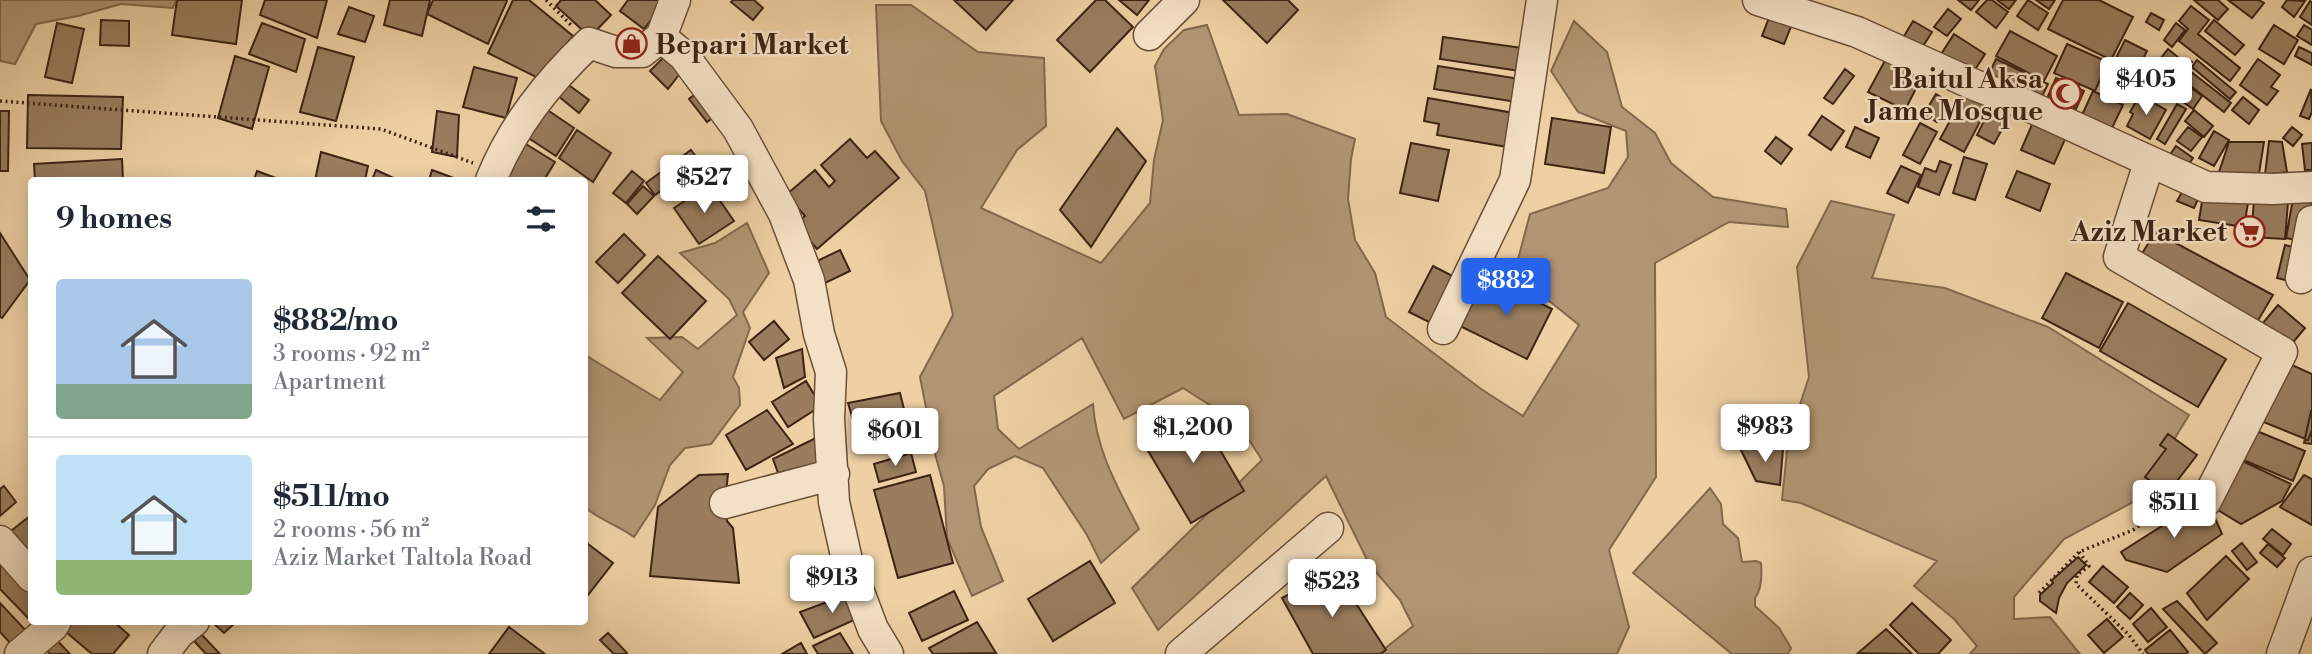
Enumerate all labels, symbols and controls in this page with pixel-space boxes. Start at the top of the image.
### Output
shop icon: Bepari Market [615,27,649,61]
place label: Bepari Market [655,28,850,63]
pin: $405 [2105,58,2187,117]
place label: Baitul Aksa Jame Mosque [1863,62,2044,129]
text: $405 [2116,66,2176,94]
mosque icon: Baitul Aksa Jame Mosque [2049,77,2083,111]
pin: $527 [663,156,745,215]
text: $527 [676,164,732,192]
text: 9 homes [56,200,172,238]
icon: filters [522,200,560,238]
supermarket icon: Aziz Market [2233,214,2267,248]
place label: Aziz Market [2069,215,2228,250]
pin: $882 [1465,258,1547,318]
text: $882 [1477,267,1535,295]
text: $882/mo [273,302,398,340]
icon: home [112,307,196,391]
text: 3 rooms · 92 m² [273,340,429,368]
text: Apartment [273,368,386,396]
pin: $983 [1724,405,1806,464]
pin: $1,200 [1136,406,1250,465]
pin: $601 [854,408,936,468]
text: $983 [1737,413,1793,441]
text: $1,200 [1153,414,1233,442]
text: $601 [867,417,923,445]
text: $511/mo [273,478,390,516]
pin: $511 [2133,480,2215,540]
icon: home [112,483,196,567]
text: $511 [2149,489,2199,517]
text: 2 rooms · 56 m² [273,516,429,544]
text: Aziz Market Taltola Road [273,544,532,572]
pin: $913 [791,556,873,615]
pin: $523 [1291,560,1373,619]
text: $913 [806,564,858,592]
text: $523 [1304,568,1360,596]

